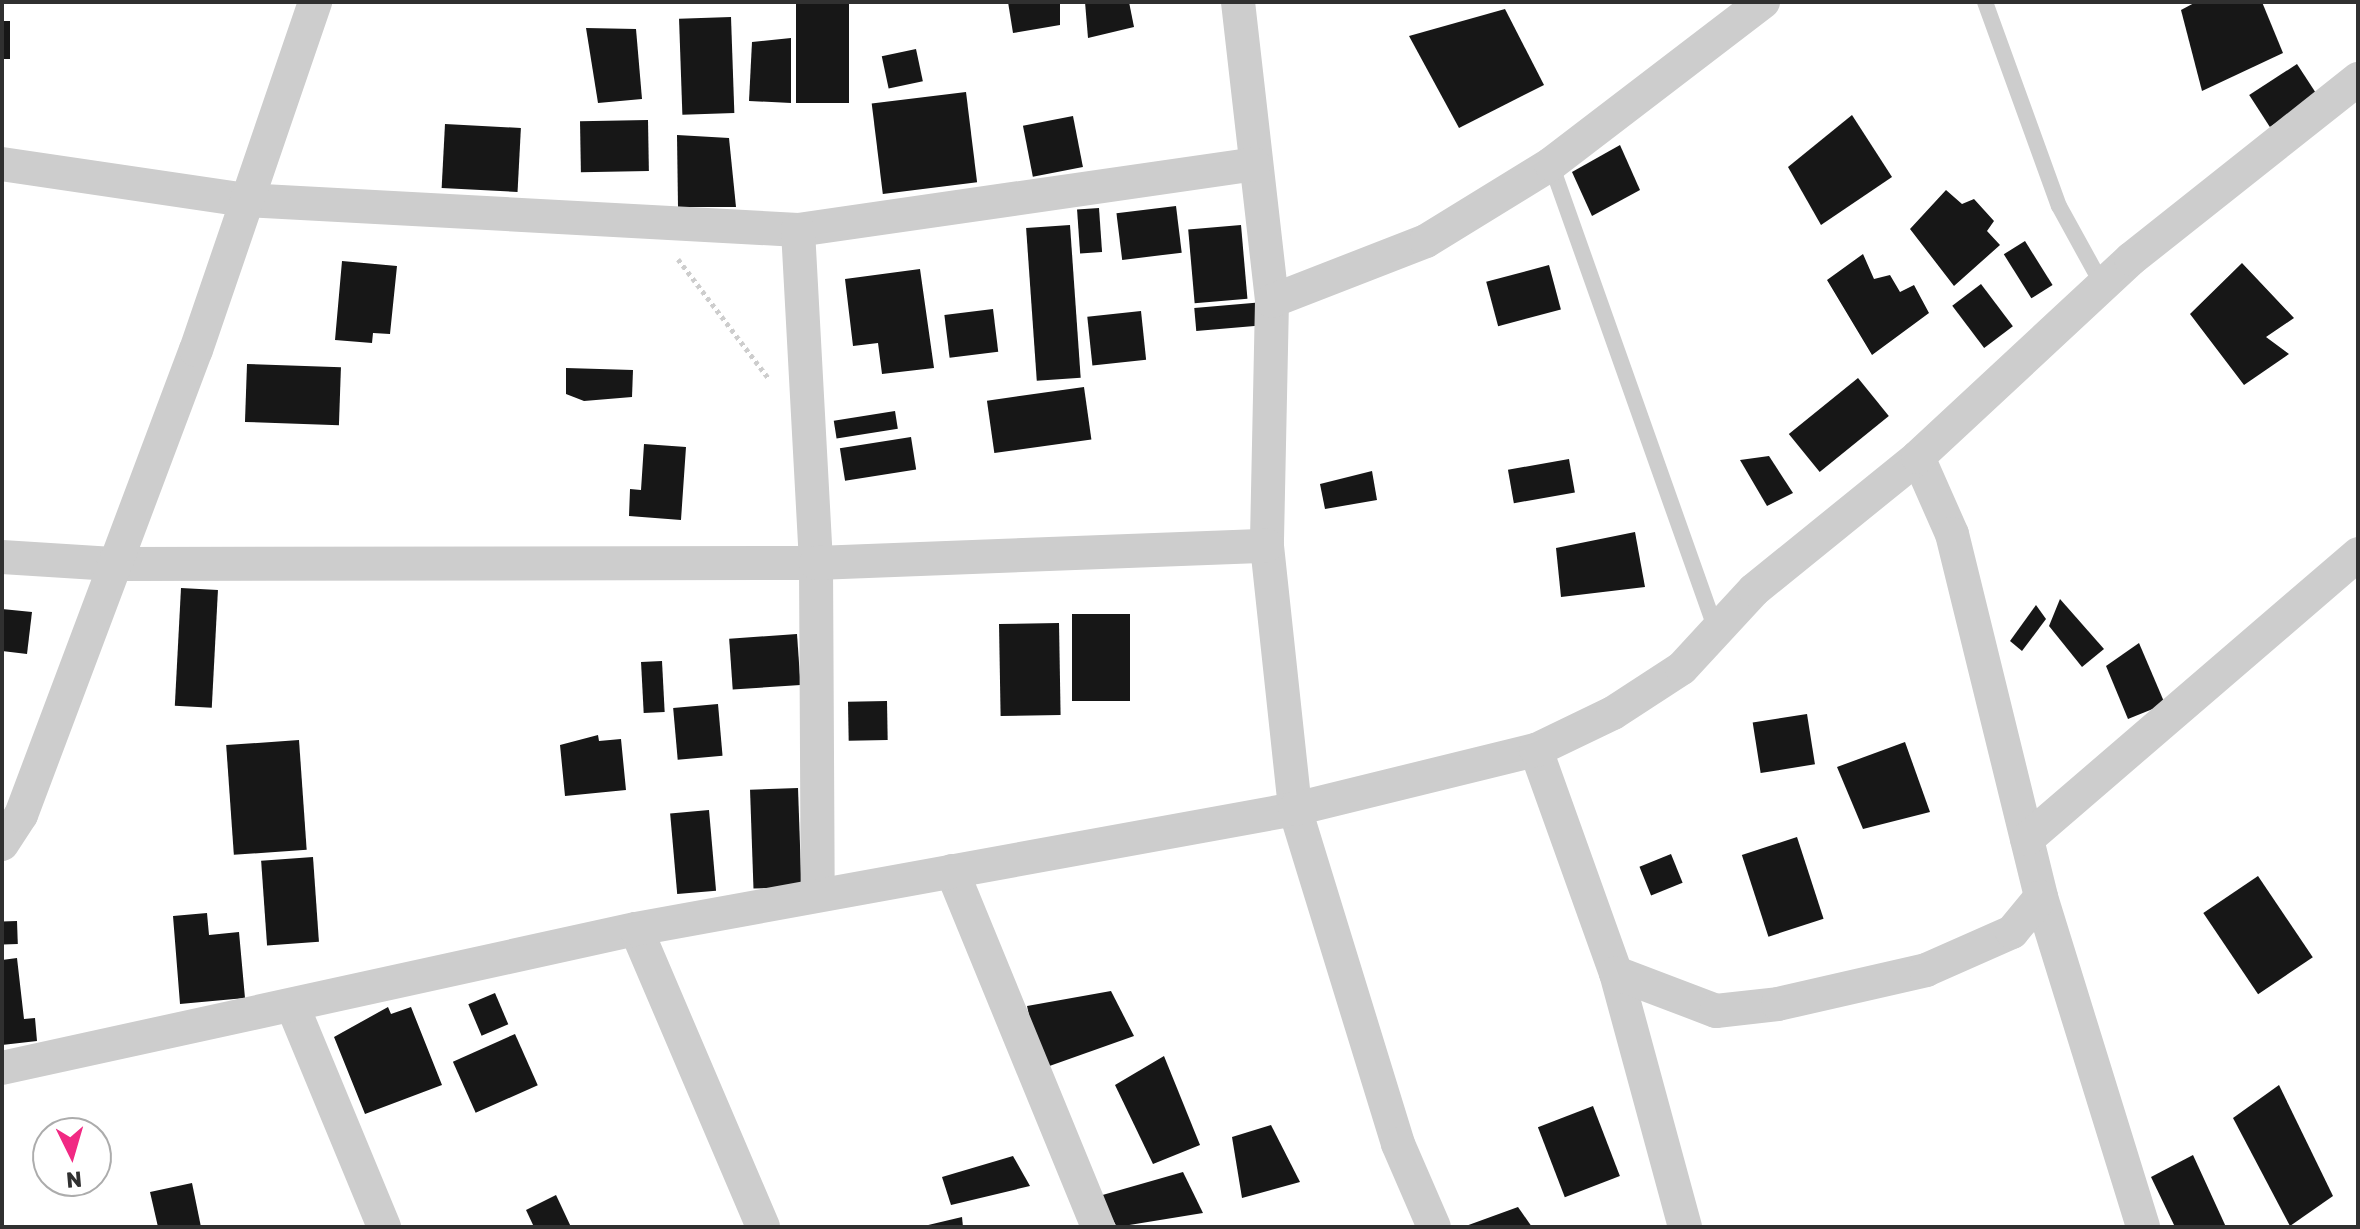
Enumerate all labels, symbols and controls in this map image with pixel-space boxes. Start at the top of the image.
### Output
north arrow [32,1117,112,1197]
text: N [65,1165,83,1194]

